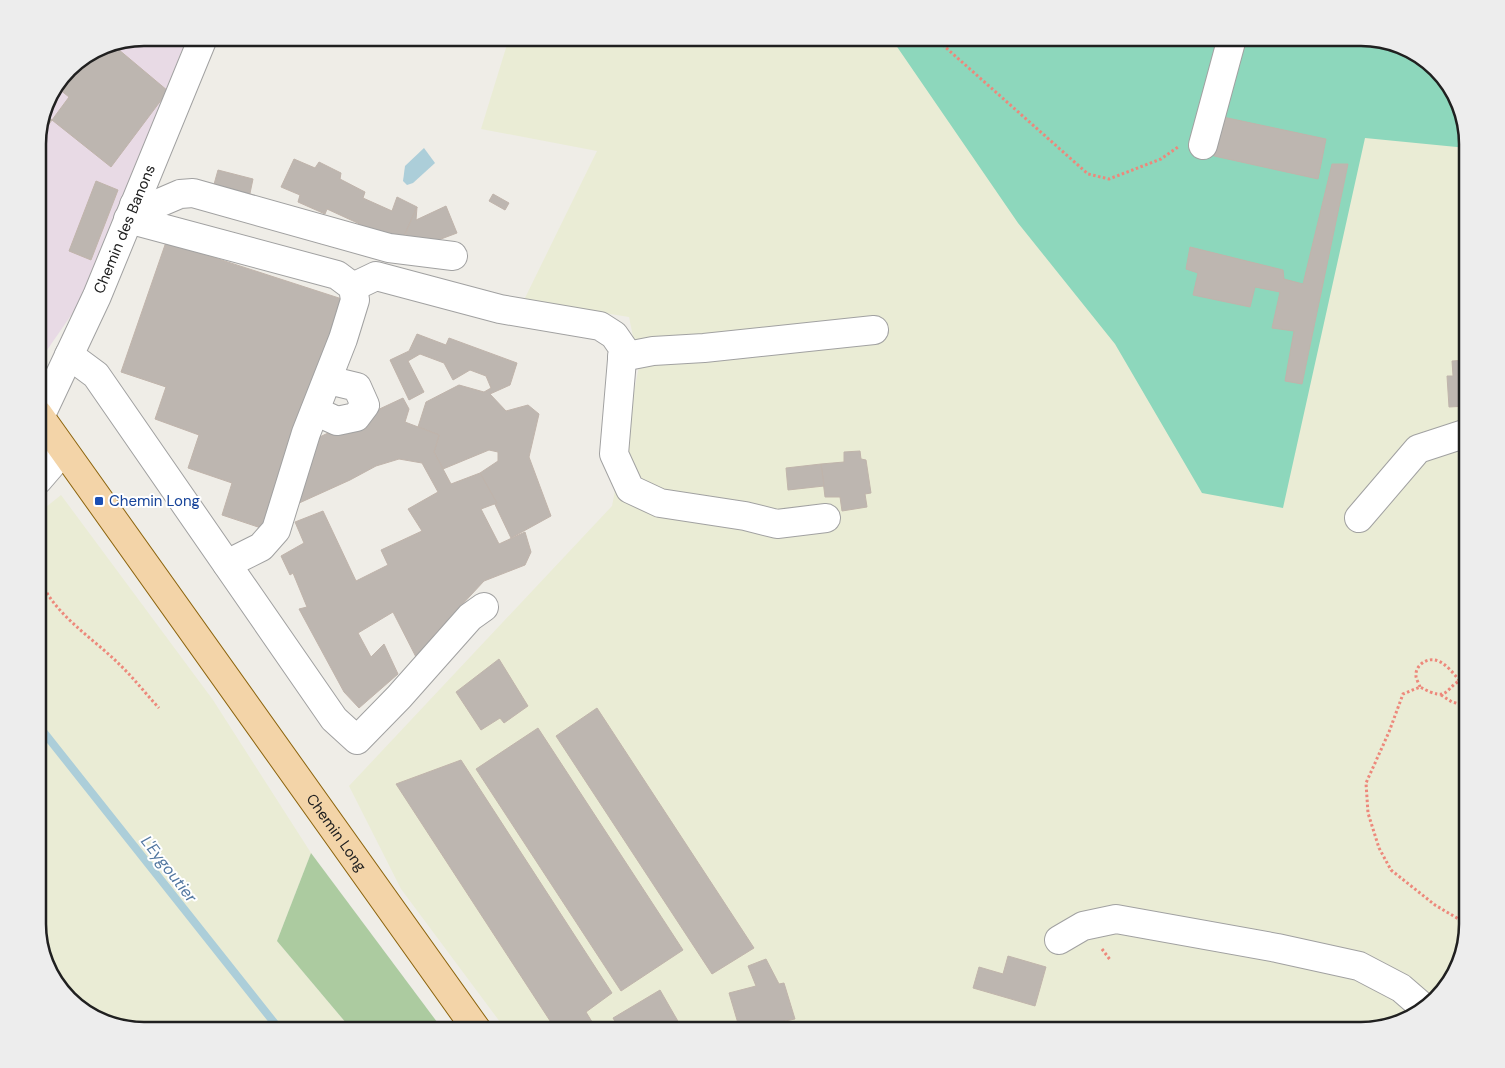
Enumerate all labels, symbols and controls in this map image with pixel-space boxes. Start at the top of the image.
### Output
street label: Chemin des Banons [89,162,160,297]
place label: Chemin Long [109,491,200,511]
marker: Chemin Long [93,495,105,507]
street label: Chemin Long [302,790,371,875]
water label: L'Eygoutier [136,831,202,908]

